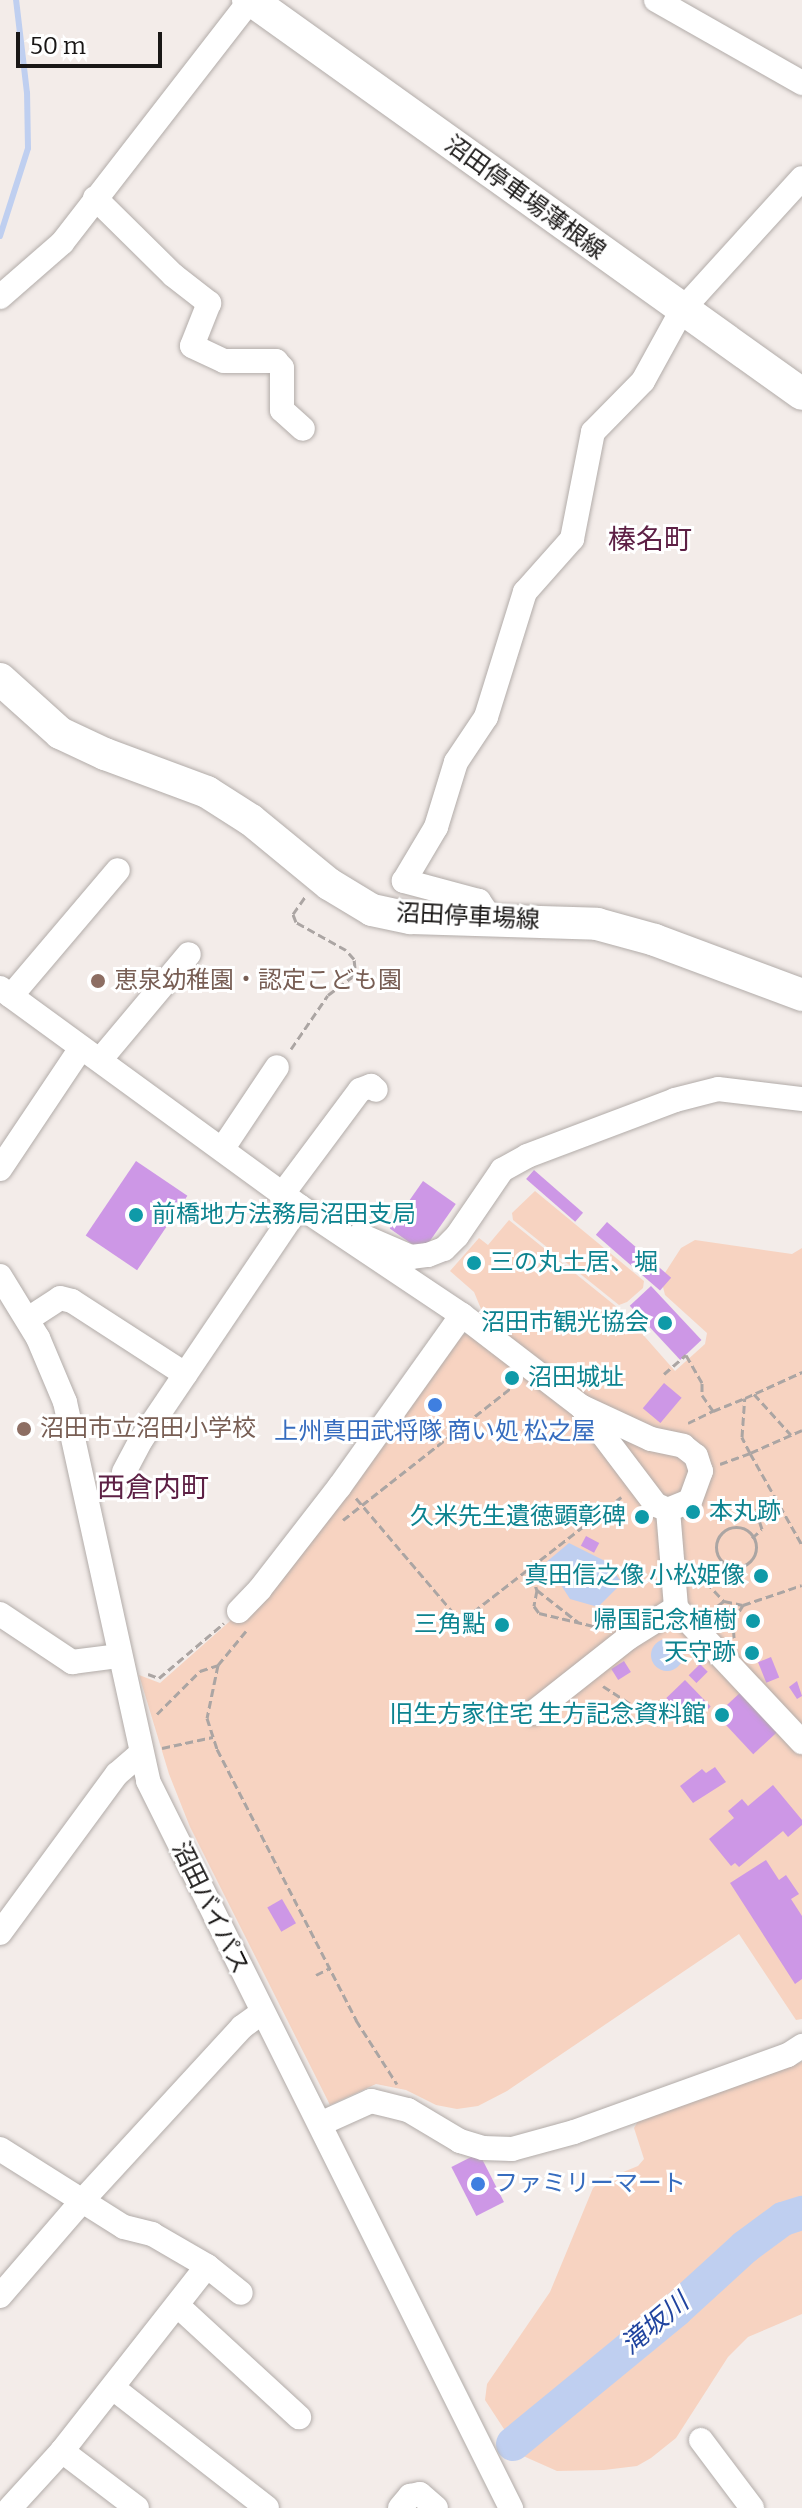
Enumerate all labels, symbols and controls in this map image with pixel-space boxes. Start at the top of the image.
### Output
scale bar [20,16,166,66]
text: 50 m [30,32,86,60]
street label: 沼田停車場薄根線 [439,130,611,266]
district label: 榛名町 [608,523,692,557]
street label: 沼田停車場線 [395,899,541,935]
place label: 恵泉幼稚園・認定こども園 [114,967,402,995]
marker: 恵泉幼稚園・認定こども園 [89,972,107,990]
place label: 前橋地方法務局沼田支局 [152,1201,416,1229]
marker: 前橋地方法務局沼田支局 [127,1206,145,1224]
place label: 三の丸土居、堀 [490,1249,658,1277]
marker: 三の丸土居、堀 [465,1254,483,1272]
place label: 沼田市観光協会 [481,1309,649,1337]
marker: 沼田市観光協会 [656,1314,674,1332]
place label: 沼田城址 [528,1364,624,1392]
marker: 沼田城址 [503,1369,521,1387]
marker: 上州真田武将隊 商い処 松之屋 [426,1396,444,1414]
place label: 沼田市立沼田小学校 [40,1415,256,1443]
place label: 上州真田武将隊 商い処 松之屋 [274,1418,596,1446]
marker: 沼田市立沼田小学校 [15,1420,33,1438]
district label: 西倉内町 [97,1471,209,1505]
place label: 本丸跡 [709,1498,781,1526]
place label: 久米先生遺徳顕彰碑 [410,1503,626,1531]
marker: 本丸跡 [684,1503,702,1521]
marker: 久米先生遺徳顕彰碑 [633,1508,651,1526]
place label: 真田信之像 小松姫像 [524,1562,745,1590]
marker: 真田信之像 小松姫像 [752,1567,770,1585]
place label: 帰国記念植樹 [593,1607,737,1635]
place label: 三角點 [414,1611,486,1639]
marker: 帰国記念植樹 [744,1612,762,1630]
marker: 三角點 [493,1616,511,1634]
place label: 天守跡 [664,1639,736,1667]
marker: 天守跡 [743,1644,761,1662]
place label: 旧生方家住宅 生方記念資料館 [389,1701,706,1729]
marker: 旧生方家住宅 生方記念資料館 [713,1706,731,1724]
street label: 沼田バイパス [165,1837,255,1979]
place label: ファミリーマート [494,2170,686,2198]
marker: ファミリーマート [469,2175,487,2193]
water label: 滝坂川 [615,2287,695,2361]

